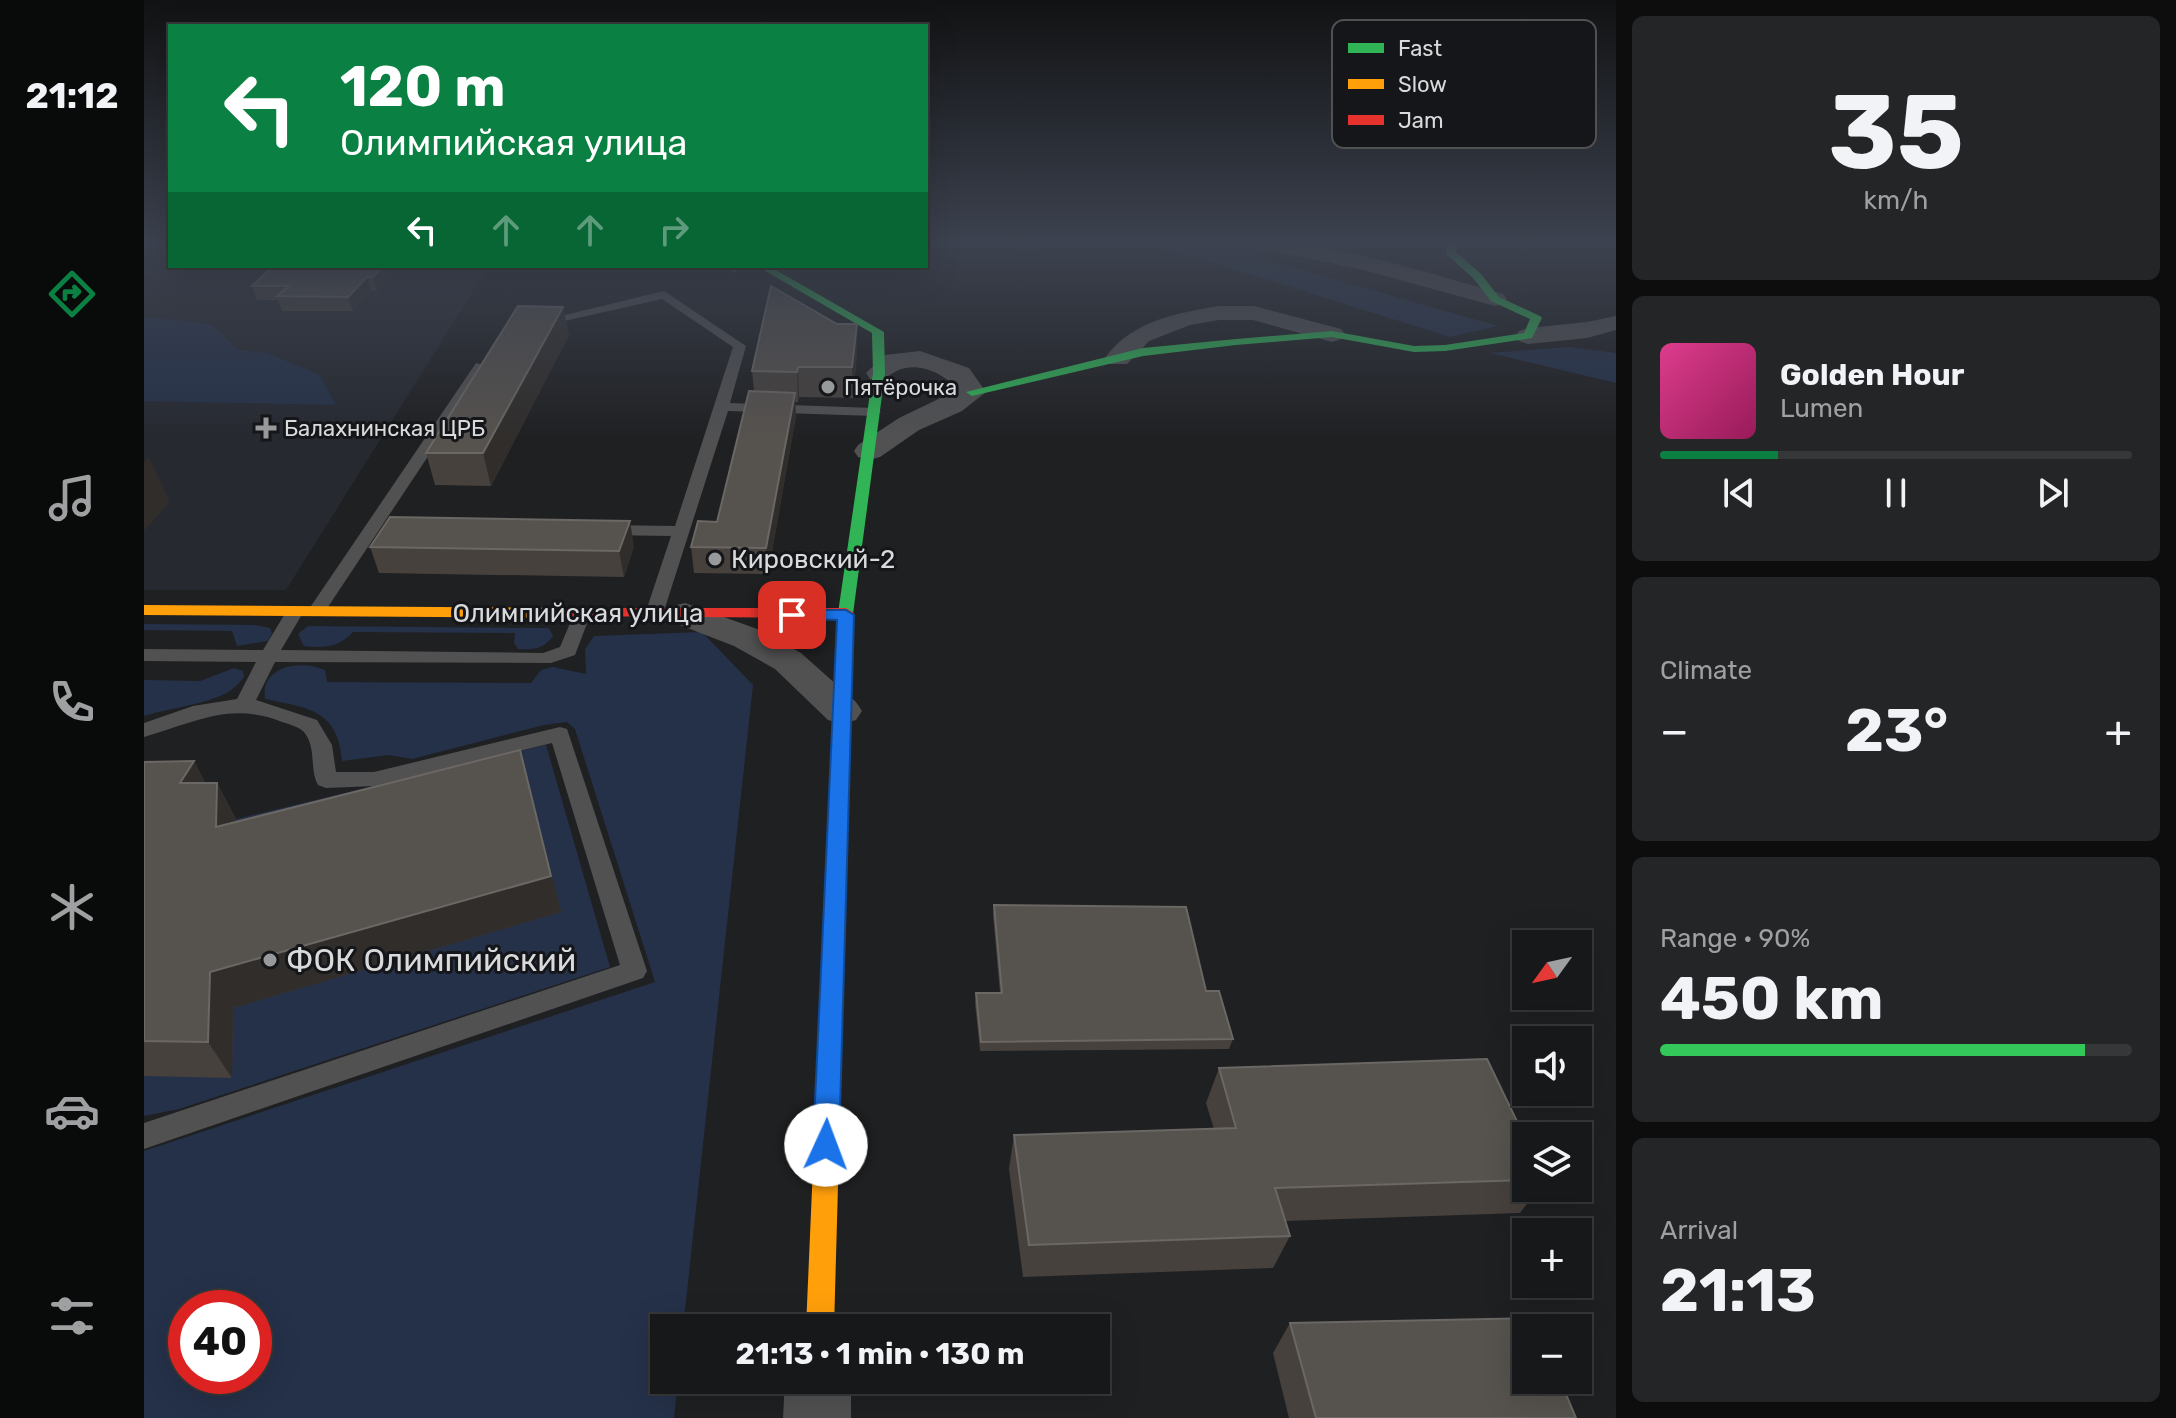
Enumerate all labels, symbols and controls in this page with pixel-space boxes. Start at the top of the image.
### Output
legend [1332,20,1596,148]
text: Fast [1398,35,1443,62]
text: 120 m [340,54,506,120]
icon: left [208,56,312,160]
text: Slow [1398,71,1447,98]
text: 35 [1828,71,1964,194]
text: 21:12 [25,74,119,117]
text: Jam [1398,107,1444,134]
text: Олимпийская улица [340,121,687,164]
text: km/h [1864,185,1928,216]
icon: left [400,208,444,252]
icon: ahead [484,208,528,252]
icon: ahead [568,208,612,252]
icon: right [652,208,696,252]
icon: directions [44,266,100,322]
text: Golden Hour [1780,357,1964,393]
place label: Пятёрочка [844,374,957,401]
marker: Пятёрочка [819,378,837,396]
text: Lumen [1780,393,1863,424]
place label: Балахнинская ЦРБ [284,415,485,442]
marker: Балахнинская ЦРБ [255,417,277,439]
icon: music [44,470,100,526]
icon: previous [1717,471,1761,515]
icon: pause [1874,471,1918,515]
icon: next [2031,471,2075,515]
place label: Кировский-2 [731,544,895,575]
marker: Кировский-2 [706,550,724,568]
pin [758,581,826,649]
icon: arrive [770,593,814,637]
street label: Олимпийская улица [453,598,703,629]
text: Climate [1660,655,1752,686]
icon: phone [44,674,100,730]
text: 23° [1845,695,1948,766]
text: − [1660,705,1689,757]
text: + [2105,705,2132,757]
icon: climate [44,879,100,935]
text: Range · 90% [1660,923,1810,954]
north arrow [1512,930,1592,1010]
map controls [1512,930,1592,1394]
place label: ФОК Олимпийский [286,941,576,979]
marker: ФОК Олимпийский [261,951,279,969]
text: 450 km [1660,963,1883,1034]
button: sound [1512,1026,1592,1106]
icon: car [44,1083,100,1139]
position arrow [784,1103,868,1187]
button: layers [1512,1122,1592,1202]
text: Arrival [1660,1215,1738,1246]
button: + [1512,1218,1592,1298]
text: 21:13 [1660,1255,1816,1326]
icon: filters [44,1288,100,1344]
speed limit sign: 40 [168,1290,272,1394]
button: − [1512,1314,1592,1394]
text: 21:13 · 1 min · 130 m [736,1336,1024,1372]

